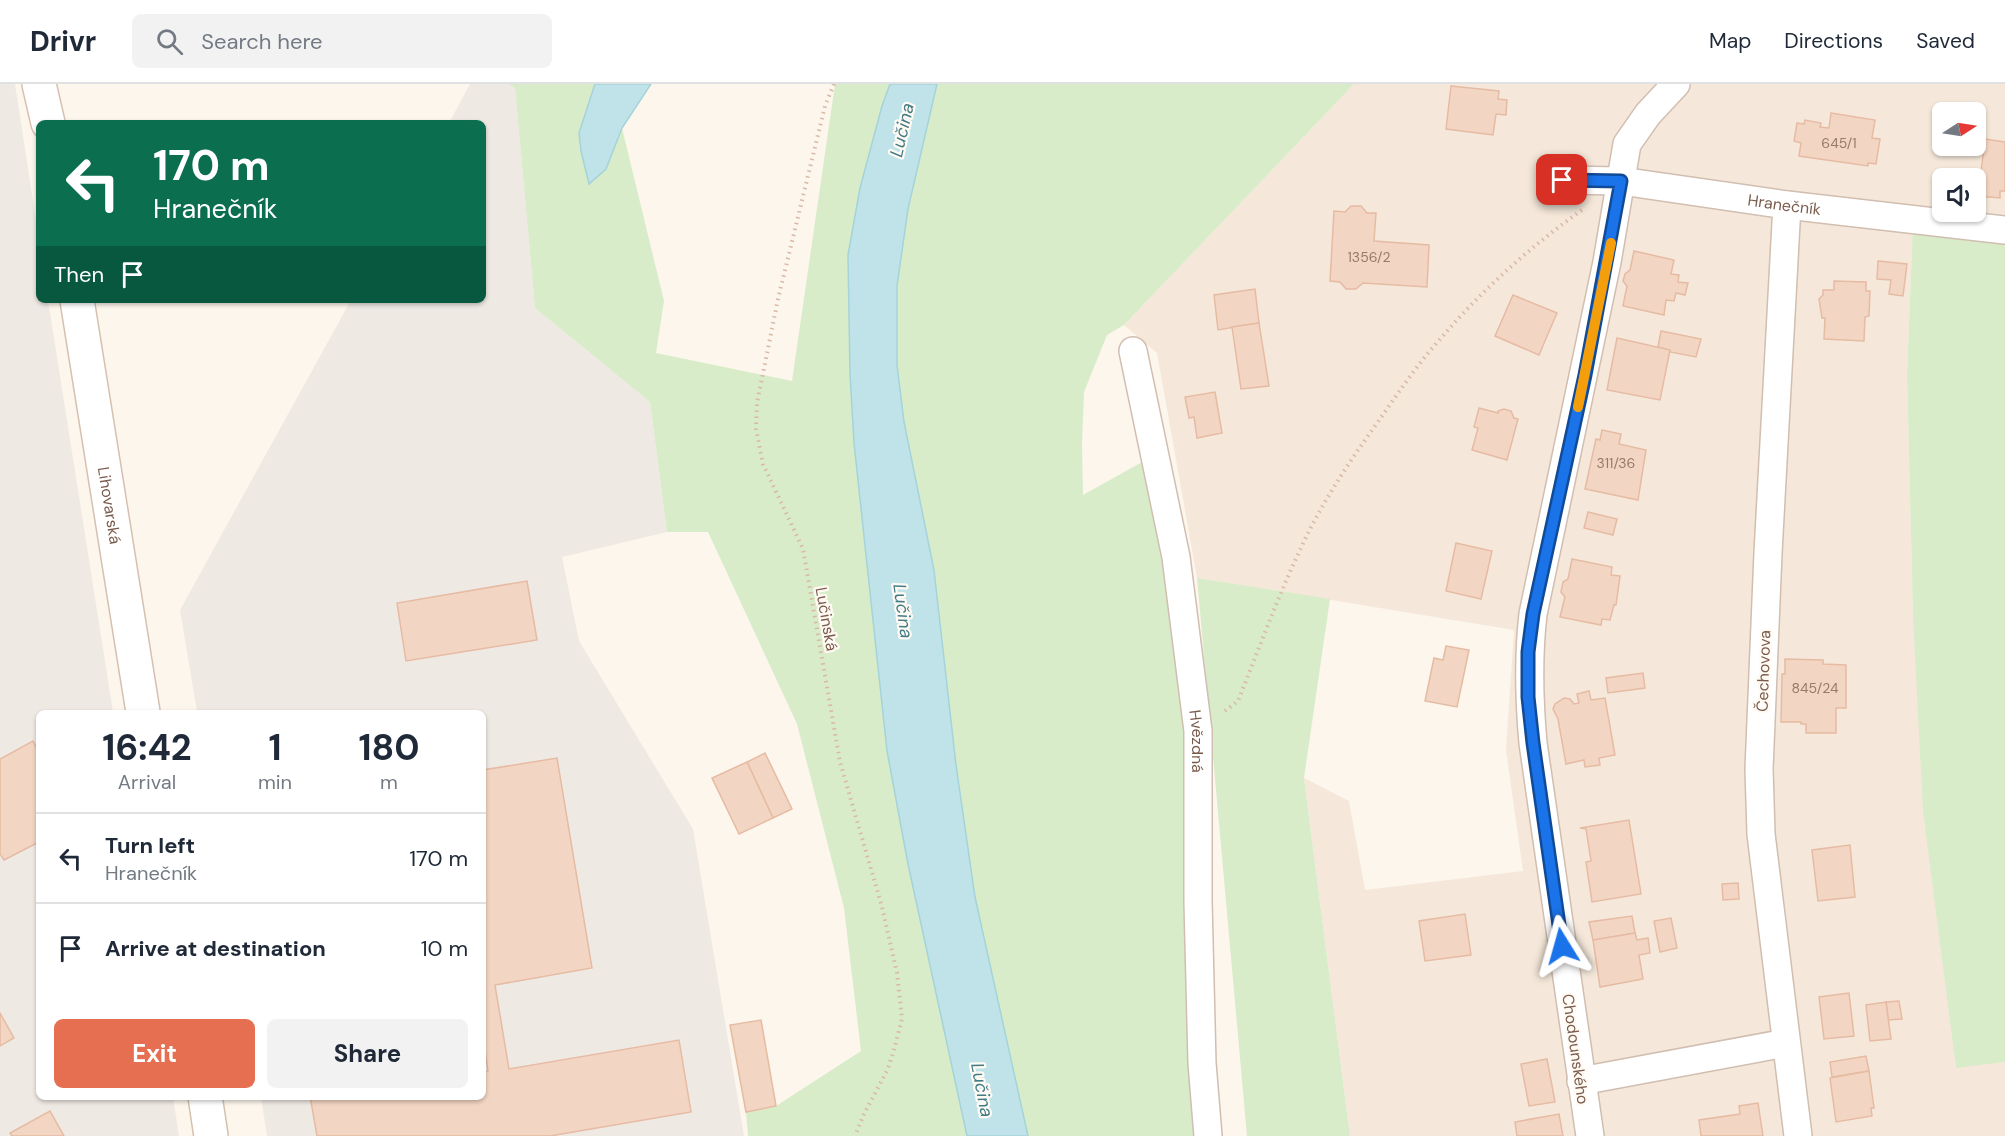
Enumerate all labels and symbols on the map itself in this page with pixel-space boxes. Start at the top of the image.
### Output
water label: Lučina [884,101,920,159]
north arrow [1932,102,1986,156]
house number: 645/1 [1821,134,1857,152]
pin [1536,154,1587,205]
street label: Hranečník [1746,189,1822,220]
house number: 1356/2 [1348,248,1390,266]
house number: 311/36 [1597,454,1635,472]
street label: Lihovarská [93,465,126,546]
water label: Lučina [887,582,919,640]
street label: Lučinská [811,585,842,653]
street label: Čechovova [1752,630,1775,712]
house number: 845/24 [1792,679,1839,697]
street label: Hvězdná [1184,708,1208,773]
position arrow [1530,914,1594,978]
street label: Chodounského [1557,992,1594,1106]
water label: Lučina [965,1061,999,1119]

